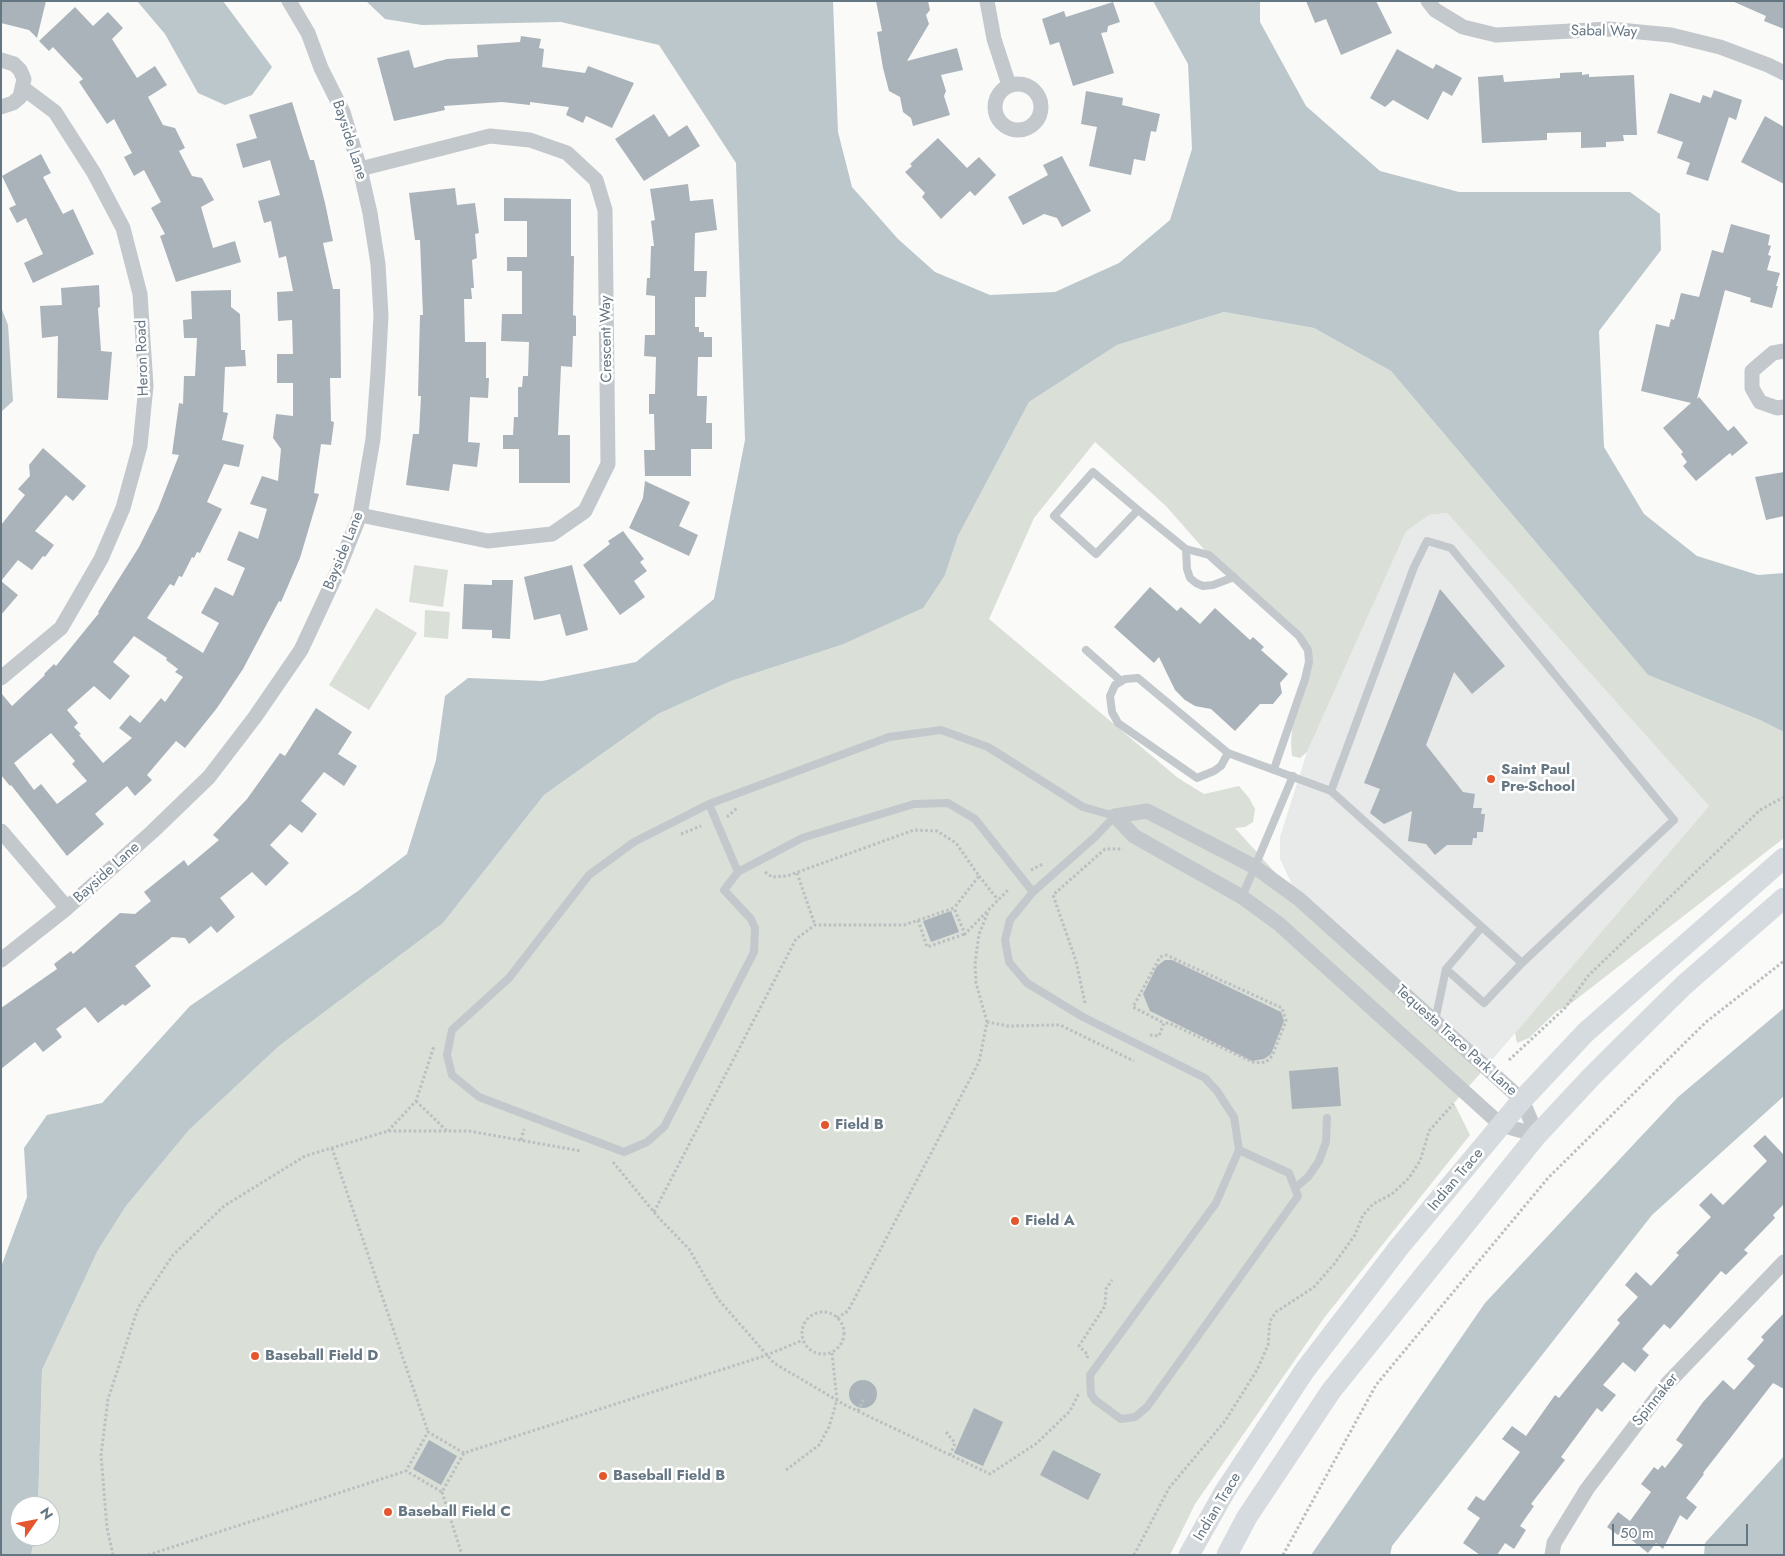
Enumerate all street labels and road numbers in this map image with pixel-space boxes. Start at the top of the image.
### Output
street label: Sabal Way [1571,22,1637,42]
street label: Bayside Lane [328,98,370,182]
street label: Crescent Way [597,295,617,383]
street label: Heron Road [133,320,153,396]
street label: Bayside Lane [320,509,368,593]
street label: Bayside Lane [70,839,144,907]
street label: Tequesta Trace Park Lane [1392,982,1520,1100]
street label: Indian Trace [1424,1145,1488,1215]
street label: Spinnaker [1629,1370,1683,1430]
street label: Indian Trace [1191,1470,1245,1544]

